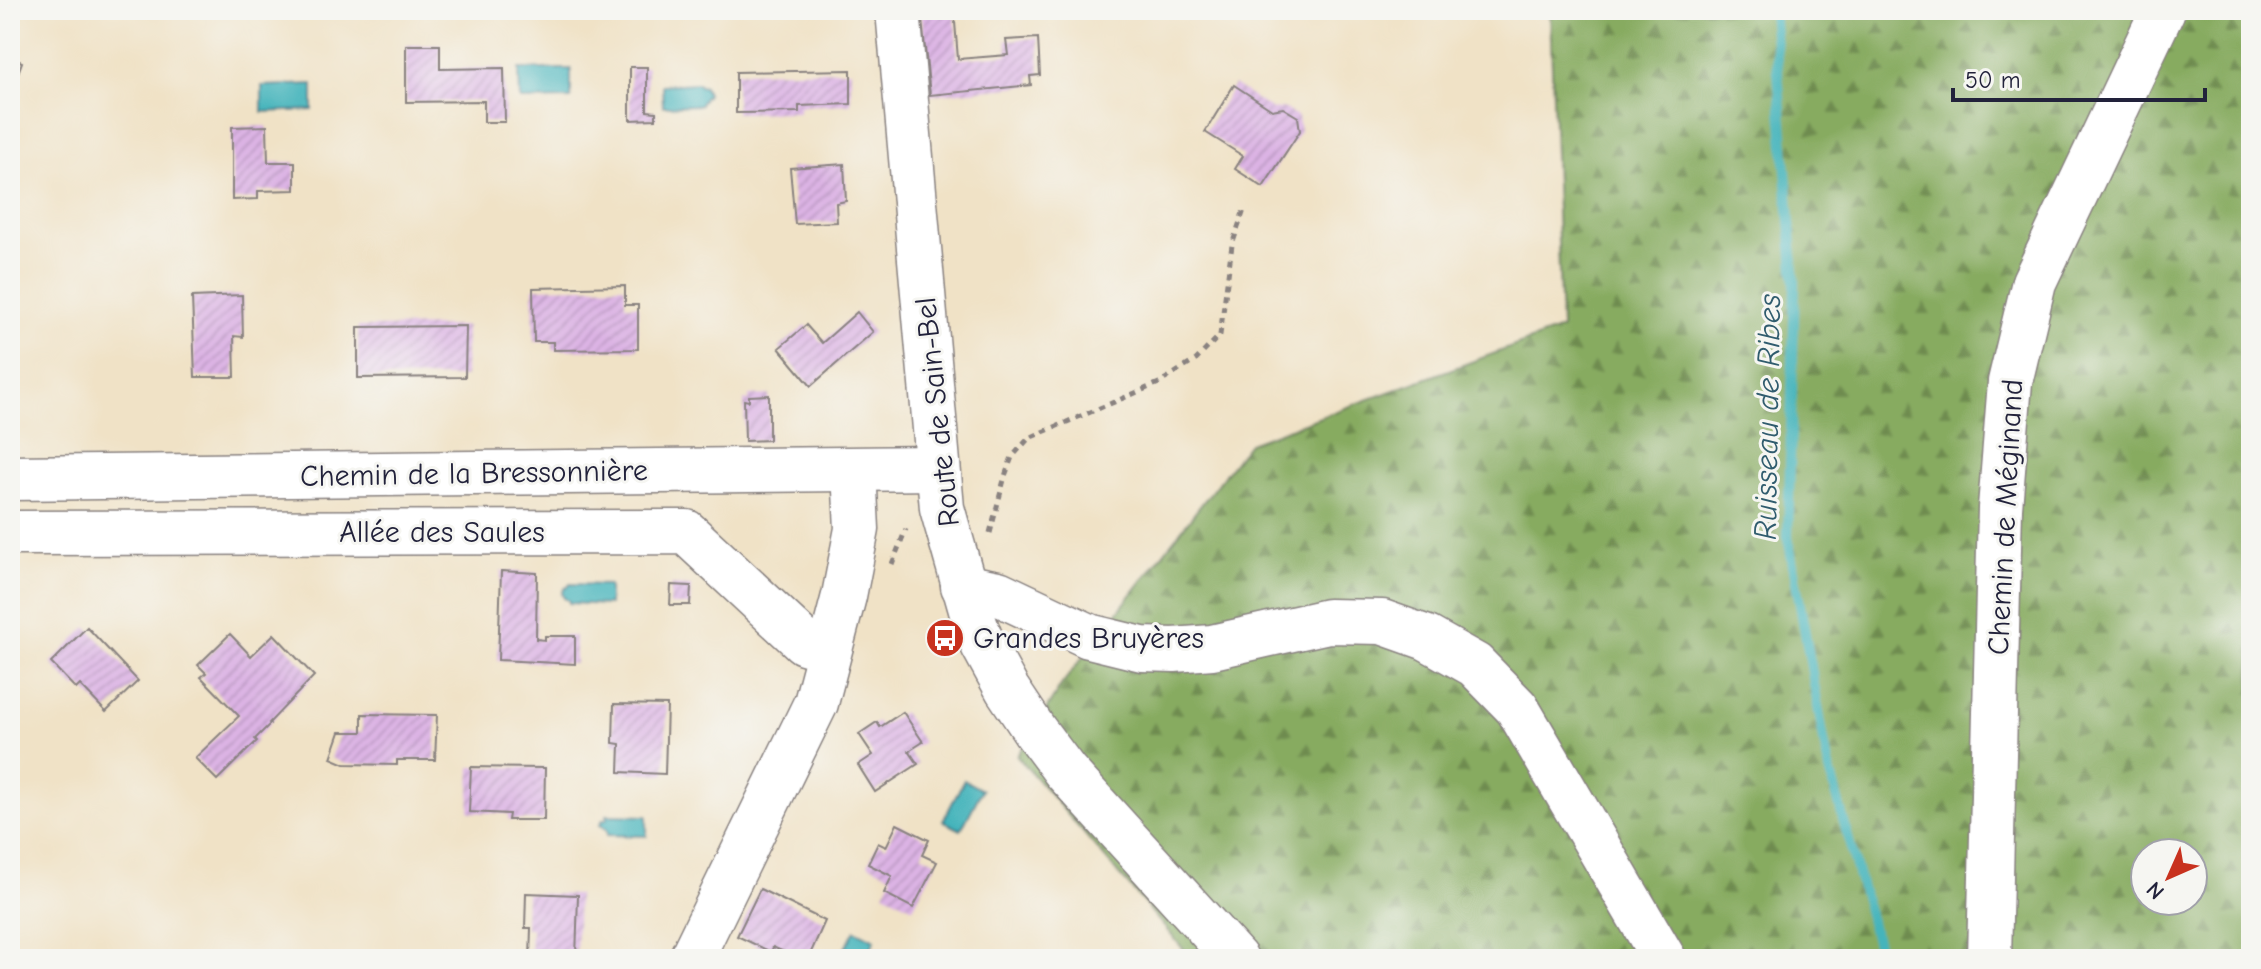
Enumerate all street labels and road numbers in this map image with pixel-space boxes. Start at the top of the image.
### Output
street label: Route de Sain-Bel [908,296,967,528]
street label: Chemin de Méginand [1981,378,2030,656]
street label: Chemin de la Bressonnière [300,453,648,494]
street label: Allée des Saules [339,515,545,550]

